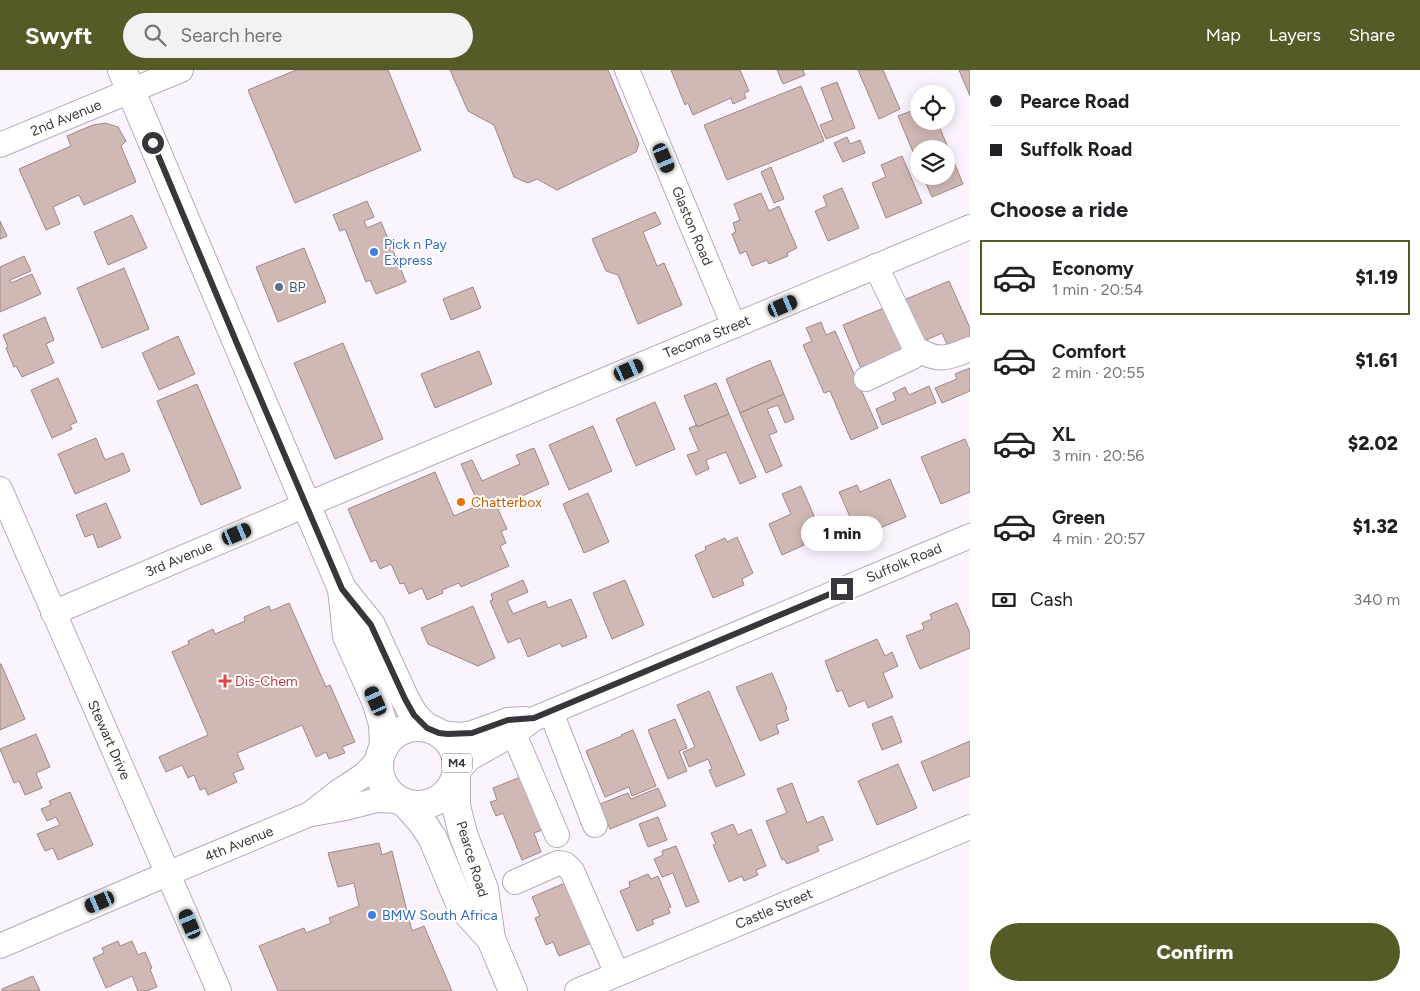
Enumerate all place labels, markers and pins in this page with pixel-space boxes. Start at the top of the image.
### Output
place label: Pick n Pay Express [384,236,447,269]
marker: Pick n Pay Express [368,246,380,258]
place label: BP [289,279,306,296]
marker: BP [273,281,285,293]
place label: Chatterbox [471,494,542,511]
marker: Chatterbox [455,496,467,508]
place label: Dis-Chem [235,673,298,690]
marker: Dis-Chem [219,675,231,687]
place label: BMW South Africa [382,907,498,924]
marker: BMW South Africa [366,909,378,921]

